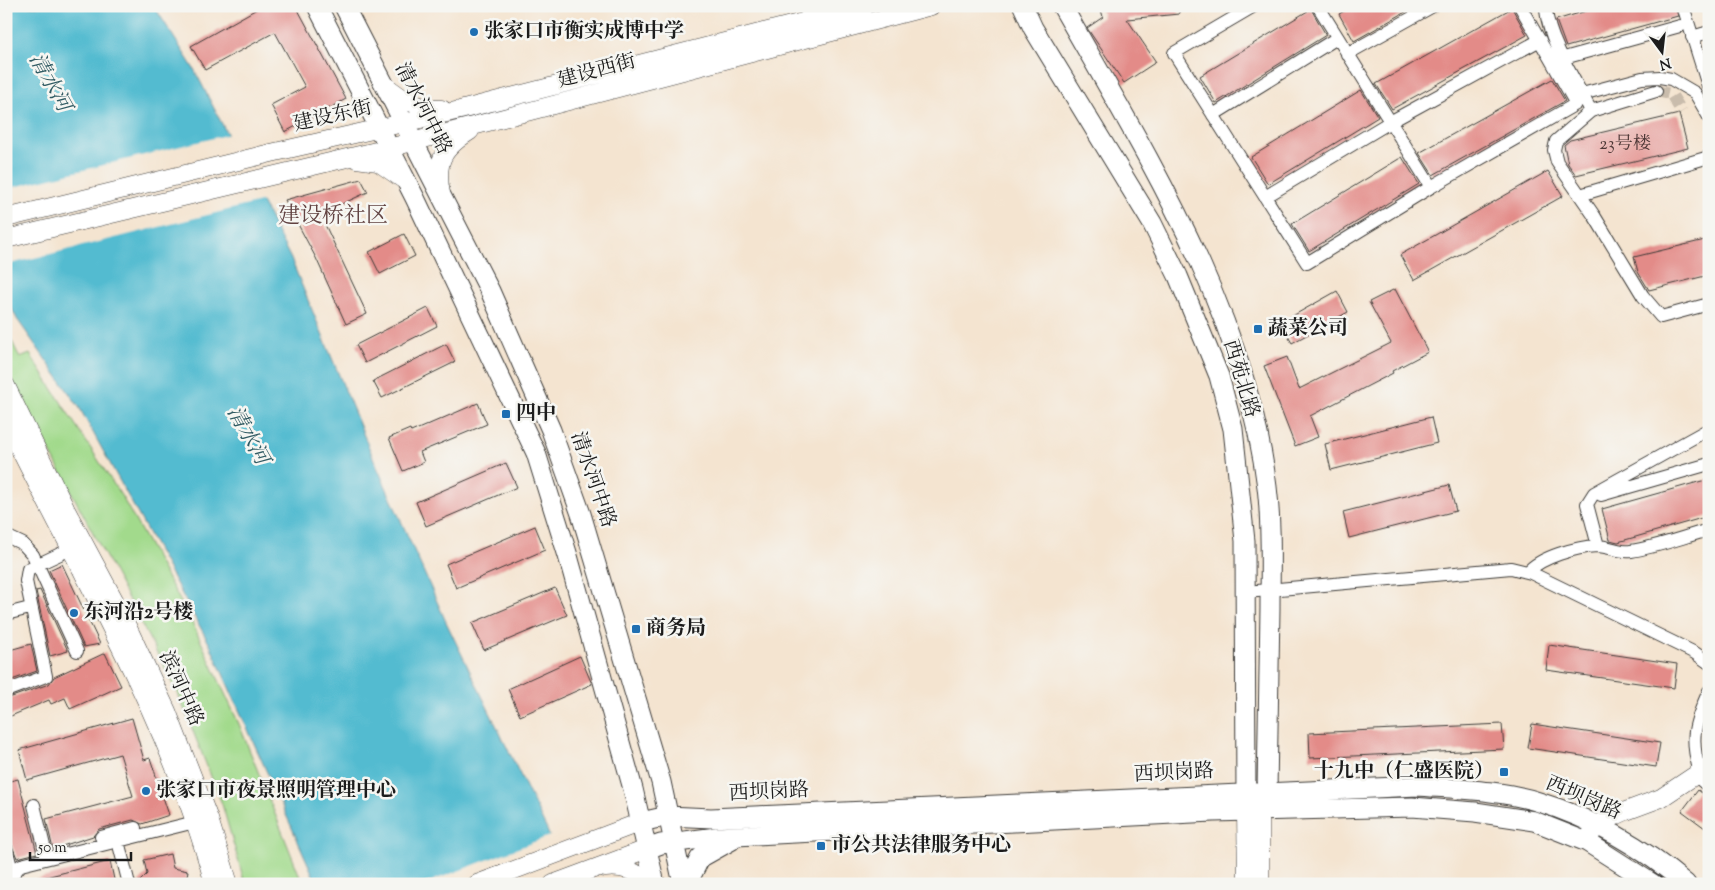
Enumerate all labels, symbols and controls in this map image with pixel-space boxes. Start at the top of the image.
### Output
place label: 张家口市衡实成博中学 [484,18,684,47]
marker: 张家口市衡实成博中学 [468,26,480,38]
north arrow [1638,28,1688,78]
water label: 清水河 [21,48,79,121]
street label: 建设西街 [555,48,639,96]
text: N [1657,52,1673,74]
street label: 清水河中路 [386,58,458,160]
street label: 建设东街 [291,94,375,140]
house number: 23号楼 [1599,132,1651,158]
district label: 建设桥社区 [278,201,388,233]
place label: 蔬菜公司 [1268,315,1348,344]
marker: 蔬菜公司 [1252,323,1264,335]
street label: 西苑北路 [1214,337,1266,421]
place label: 四中 [516,400,556,429]
water label: 清水河 [219,401,277,474]
marker: 四中 [500,408,512,420]
street label: 清水河中路 [562,428,622,532]
place label: 东河沿2号楼 [84,599,193,628]
marker: 东河沿2号楼 [68,607,80,619]
place label: 商务局 [646,615,706,644]
marker: 商务局 [630,623,642,635]
street label: 滨河中路 [150,647,210,731]
street label: 西坝岗路 [1133,757,1215,791]
place label: 十九中（仁盛医院） [1314,758,1494,787]
marker: 十九中（仁盛医院） [1498,766,1510,778]
street label: 西坝岗路 [1541,770,1625,828]
street label: 西坝岗路 [728,776,810,810]
place label: 张家口市夜景照明管理中心 [156,777,396,806]
marker: 张家口市夜景照明管理中心 [140,785,152,797]
scale bar [30,830,131,862]
place label: 市公共法律服务中心 [831,832,1011,861]
text: 50 m [37,838,67,859]
marker: 市公共法律服务中心 [815,840,827,852]

